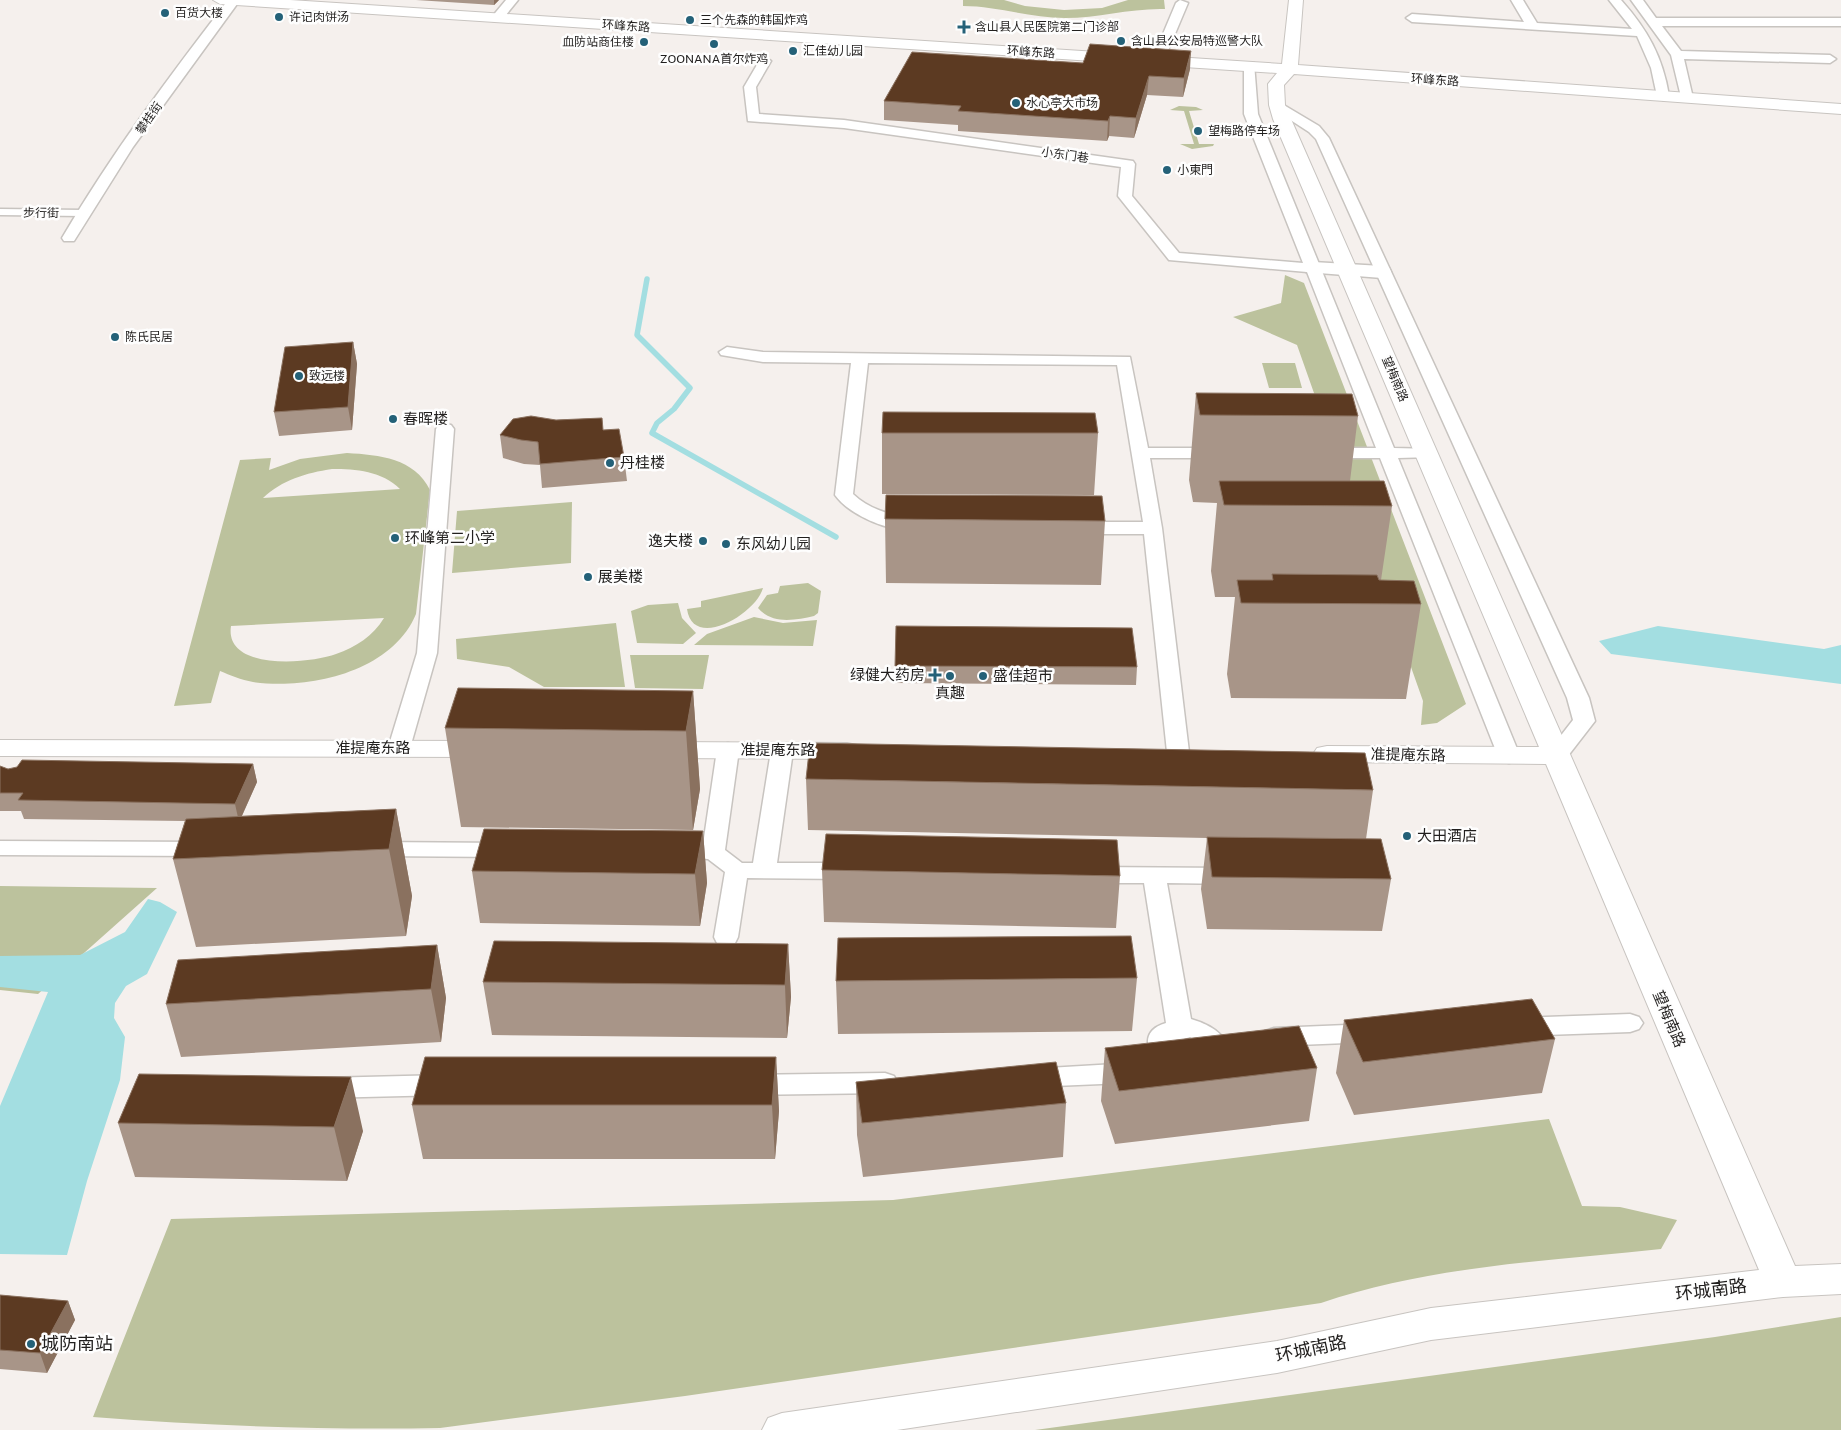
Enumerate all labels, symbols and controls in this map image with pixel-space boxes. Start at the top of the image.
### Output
place label: 百货大楼 [175,6,223,20]
marker: 百货大楼 [159,7,171,19]
place label: 许记肉饼汤 [289,10,349,24]
marker: 许记肉饼汤 [273,11,285,23]
place label: 三个先森的韩国炸鸡 [700,13,808,27]
marker: 三个先森的韩国炸鸡 [684,14,696,26]
street label: 环峰东路 [602,17,650,35]
marker: 含山县人民医院第二门诊部 [957,20,971,34]
place label: 含山县人民医院第二门诊部 [975,20,1119,34]
place label: 含山县公安局特巡警大队 [1131,34,1263,48]
place label: 血防站商住楼 [562,35,634,49]
marker: 含山县公安局特巡警大队 [1115,35,1127,47]
marker: 血防站商住楼 [638,36,650,48]
marker: ZOONANA首尔炸鸡 [708,38,720,50]
street label: 环峰东路 [1007,43,1055,61]
place label: 汇佳幼儿园 [803,44,863,58]
marker: 汇佳幼儿园 [787,45,799,57]
place label: ZOONANA首尔炸鸡 [660,52,768,66]
street label: 环峰东路 [1411,71,1459,89]
place label: 水心亭大市场 [1026,96,1098,110]
marker: 水心亭大市场 [1010,97,1022,109]
street label: 攀桂街 [133,99,165,137]
place label: 望梅路停车场 [1208,124,1280,138]
marker: 望梅路停车场 [1192,125,1204,137]
street label: 小东门巷 [1040,145,1090,165]
place label: 小東門 [1177,163,1213,177]
marker: 小東門 [1161,164,1173,176]
street label: 步行街 [23,206,59,220]
place label: 陈氏民居 [125,330,173,344]
marker: 陈氏民居 [109,331,121,343]
street label: 望梅南路 [1379,354,1411,404]
place label: 致远楼 [309,369,345,383]
marker: 致远楼 [293,370,305,382]
place label: 春晖楼 [403,410,448,427]
marker: 春晖楼 [387,413,399,425]
place label: 丹桂楼 [620,454,665,471]
marker: 丹桂楼 [604,457,616,469]
place label: 环峰第二小学 [405,529,495,546]
marker: 环峰第二小学 [389,532,401,544]
place label: 逸夫楼 [648,532,693,549]
marker: 逸夫楼 [697,535,709,547]
place label: 东风幼儿园 [736,535,811,552]
marker: 东风幼儿园 [720,538,732,550]
place label: 展美楼 [598,568,643,585]
marker: 展美楼 [582,571,594,583]
place label: 绿健大药房 [850,666,925,683]
place label: 盛佳超市 [993,667,1053,684]
marker: 绿健大药房 [929,669,941,681]
marker: 真趣 [944,670,956,682]
marker: 盛佳超市 [977,670,989,682]
place label: 真趣 [935,684,965,701]
street label: 准提庵东路 [335,739,411,756]
street label: 准提庵东路 [740,741,816,758]
street label: 准提庵东路 [1370,745,1446,764]
place label: 大田酒店 [1417,827,1477,844]
marker: 大田酒店 [1401,830,1413,842]
street label: 望梅南路 [1650,988,1689,1050]
street label: 环城南路 [1674,1275,1748,1304]
street label: 环城南路 [1273,1331,1348,1366]
place label: 城防南站 [41,1333,113,1354]
marker: 城防南站 [25,1338,37,1350]

